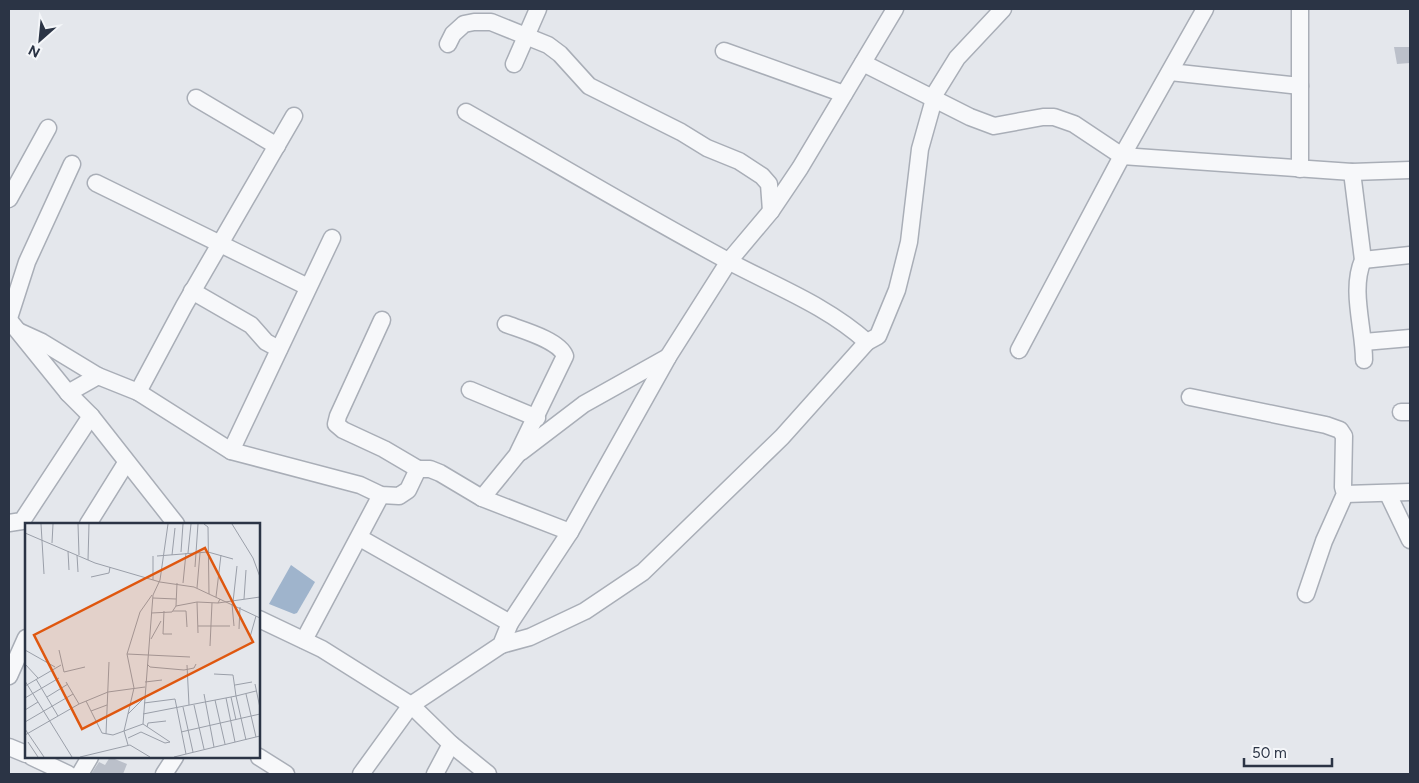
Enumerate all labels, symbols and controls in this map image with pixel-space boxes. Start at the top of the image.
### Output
north arrow [15,15,65,65]
text: N [26,41,43,61]
inset map [25,523,260,758]
scale bar [1244,736,1332,768]
text: 50 m [1252,744,1287,762]

